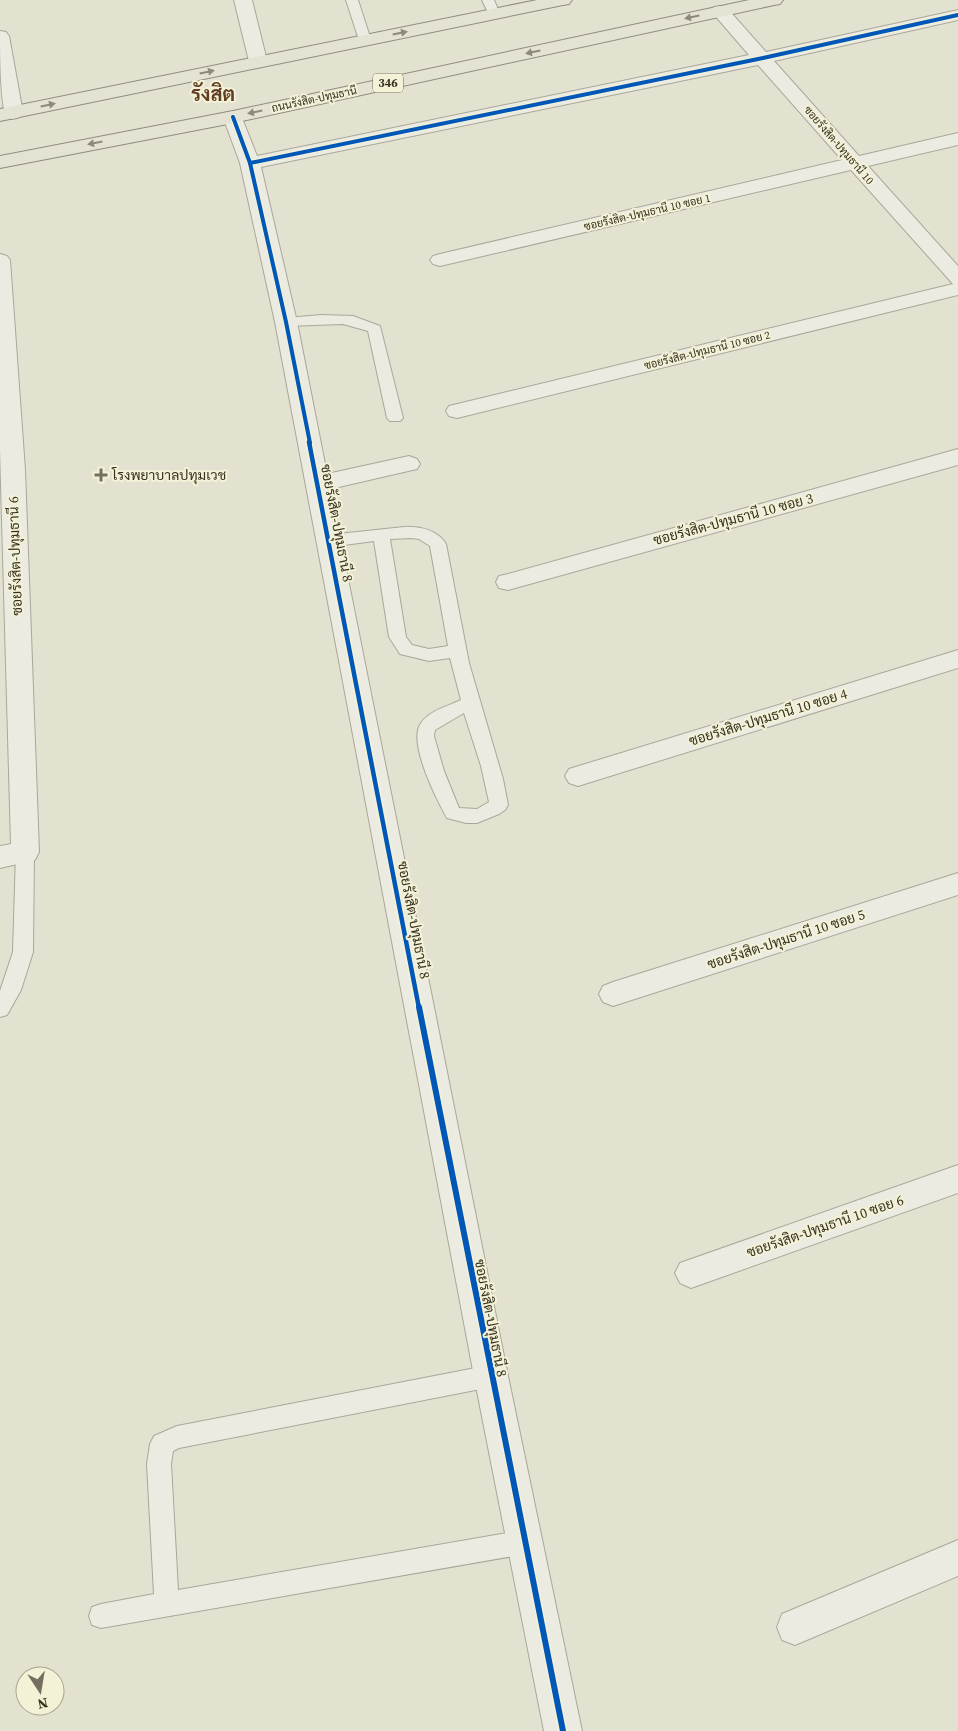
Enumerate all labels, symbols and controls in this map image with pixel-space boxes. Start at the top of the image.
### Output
one-way arrow [685,13,700,21]
one-way arrow [393,28,409,36]
one-way arrow [526,48,541,56]
one-way arrow [199,68,214,76]
road number: 346 [373,74,403,92]
district label: รังสิต [191,80,235,108]
street label: ถนนรังสิต-ปทุมธานี [270,82,358,117]
one-way arrow [40,101,56,109]
street label: ซอยรังสิต-ปทุมธานี 10 [800,102,878,189]
one-way arrow [247,108,262,116]
one-way arrow [87,140,103,148]
street label: ซอยรังสิต-ปทุมธานี 10 ซอย 1 [582,190,712,235]
street label: ซอยรังสิต-ปทุมธานี 10 ซอย 2 [642,326,773,374]
street label: ซอยรังสิต-ปทุมธานี 8 [316,462,358,584]
place label: โรงพยาบาลปทุมเวช [111,465,226,485]
marker: โรงพยาบาลปทุมเวช [94,468,108,482]
street label: ซอยรังสิต-ปทุมธานี 10 ซอย 3 [651,488,815,550]
street label: ซอยรังสิต-ปทุมธานี 6 [3,496,27,616]
street label: ซอยรังสิต-ปทุมธานี 10 ซอย 4 [686,683,850,751]
street label: ซอยรังสิต-ปทุมธานี 8 [393,859,435,981]
street label: ซอยรังสิต-ปทุมธานี 10 ซอย 5 [705,904,867,974]
street label: ซอยรังสิต-ปทุมธานี 10 ซอย 6 [744,1190,906,1262]
street label: ซอยรังสิต-ปทุมธานี 8 [470,1257,512,1379]
north arrow [15,1666,65,1716]
text: N [36,1693,50,1715]

